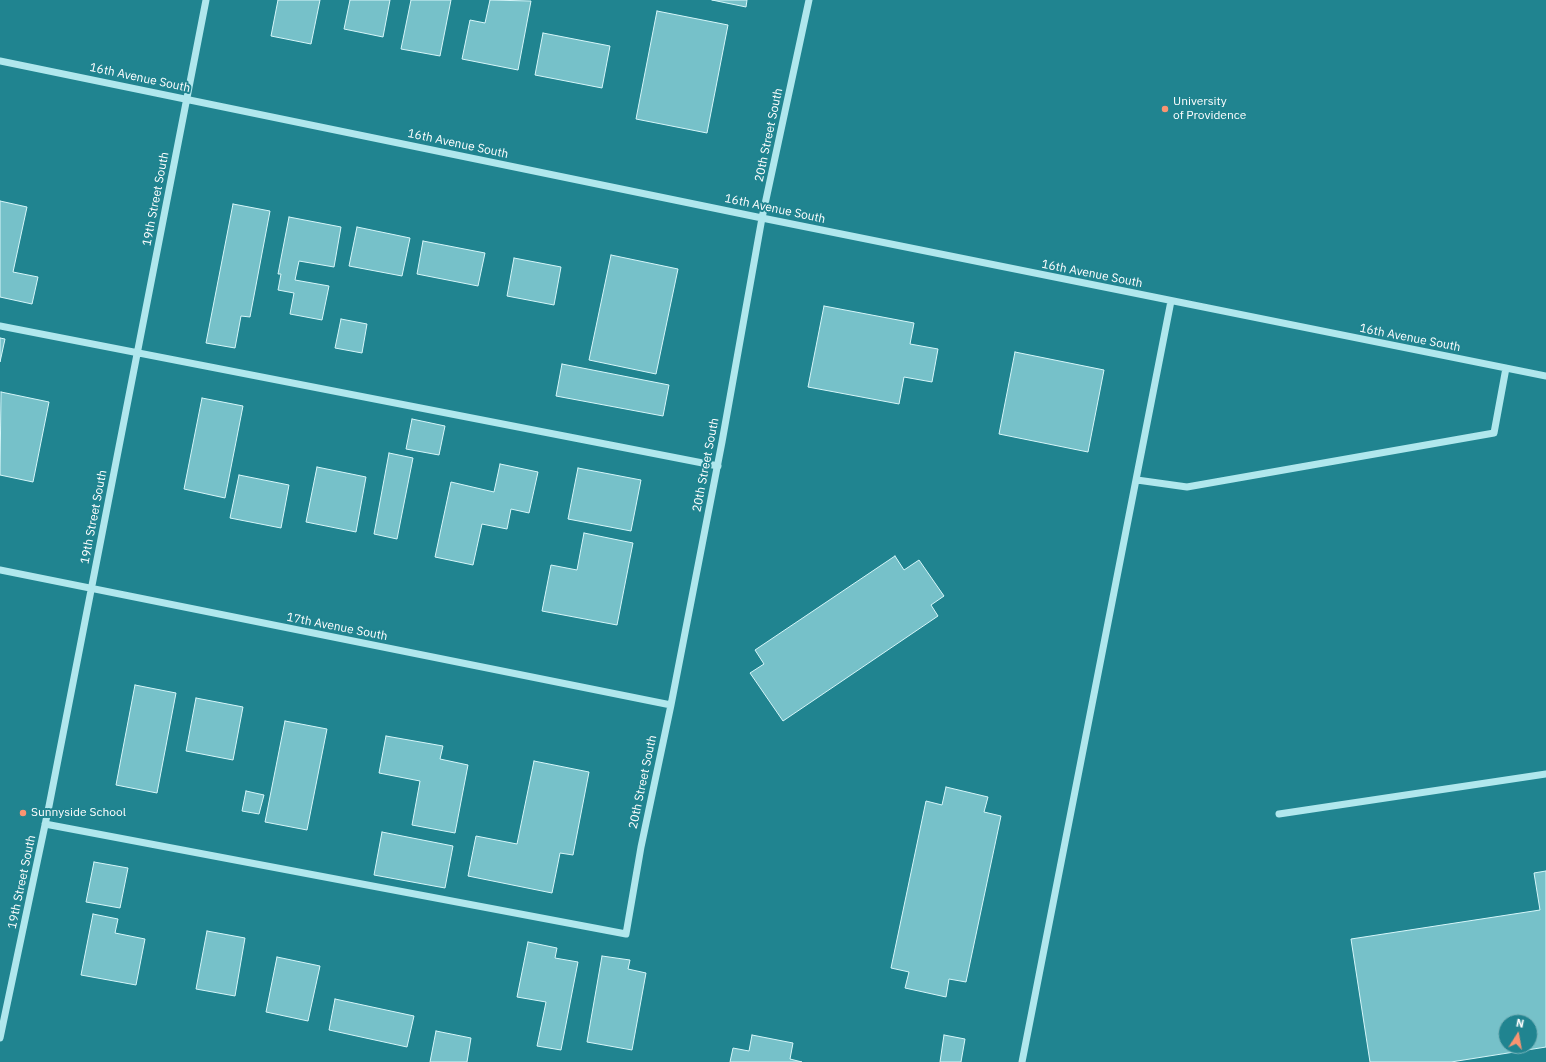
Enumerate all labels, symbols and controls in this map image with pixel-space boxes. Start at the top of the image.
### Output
street label: 16th Avenue South [88,60,192,96]
street label: 20th Street South [752,87,786,183]
place label: University of Providence [1173,95,1246,123]
marker: University of Providence [1160,104,1170,114]
street label: 16th Avenue South [406,126,510,162]
street label: 19th Street South [140,151,172,247]
street label: 16th Avenue South [723,191,827,227]
street label: 16th Avenue South [1040,257,1144,291]
street label: 16th Avenue South [1358,321,1462,355]
street label: 20th Street South [690,417,722,513]
street label: 19th Street South [78,469,110,565]
street label: 17th Avenue South [285,610,389,644]
street label: 20th Street South [626,734,660,830]
place label: Sunnyside School [31,806,126,820]
marker: Sunnyside School [18,808,28,818]
street label: 19th Street South [5,834,39,930]
north arrow [1498,1014,1538,1054]
text: N [1515,1016,1525,1031]

